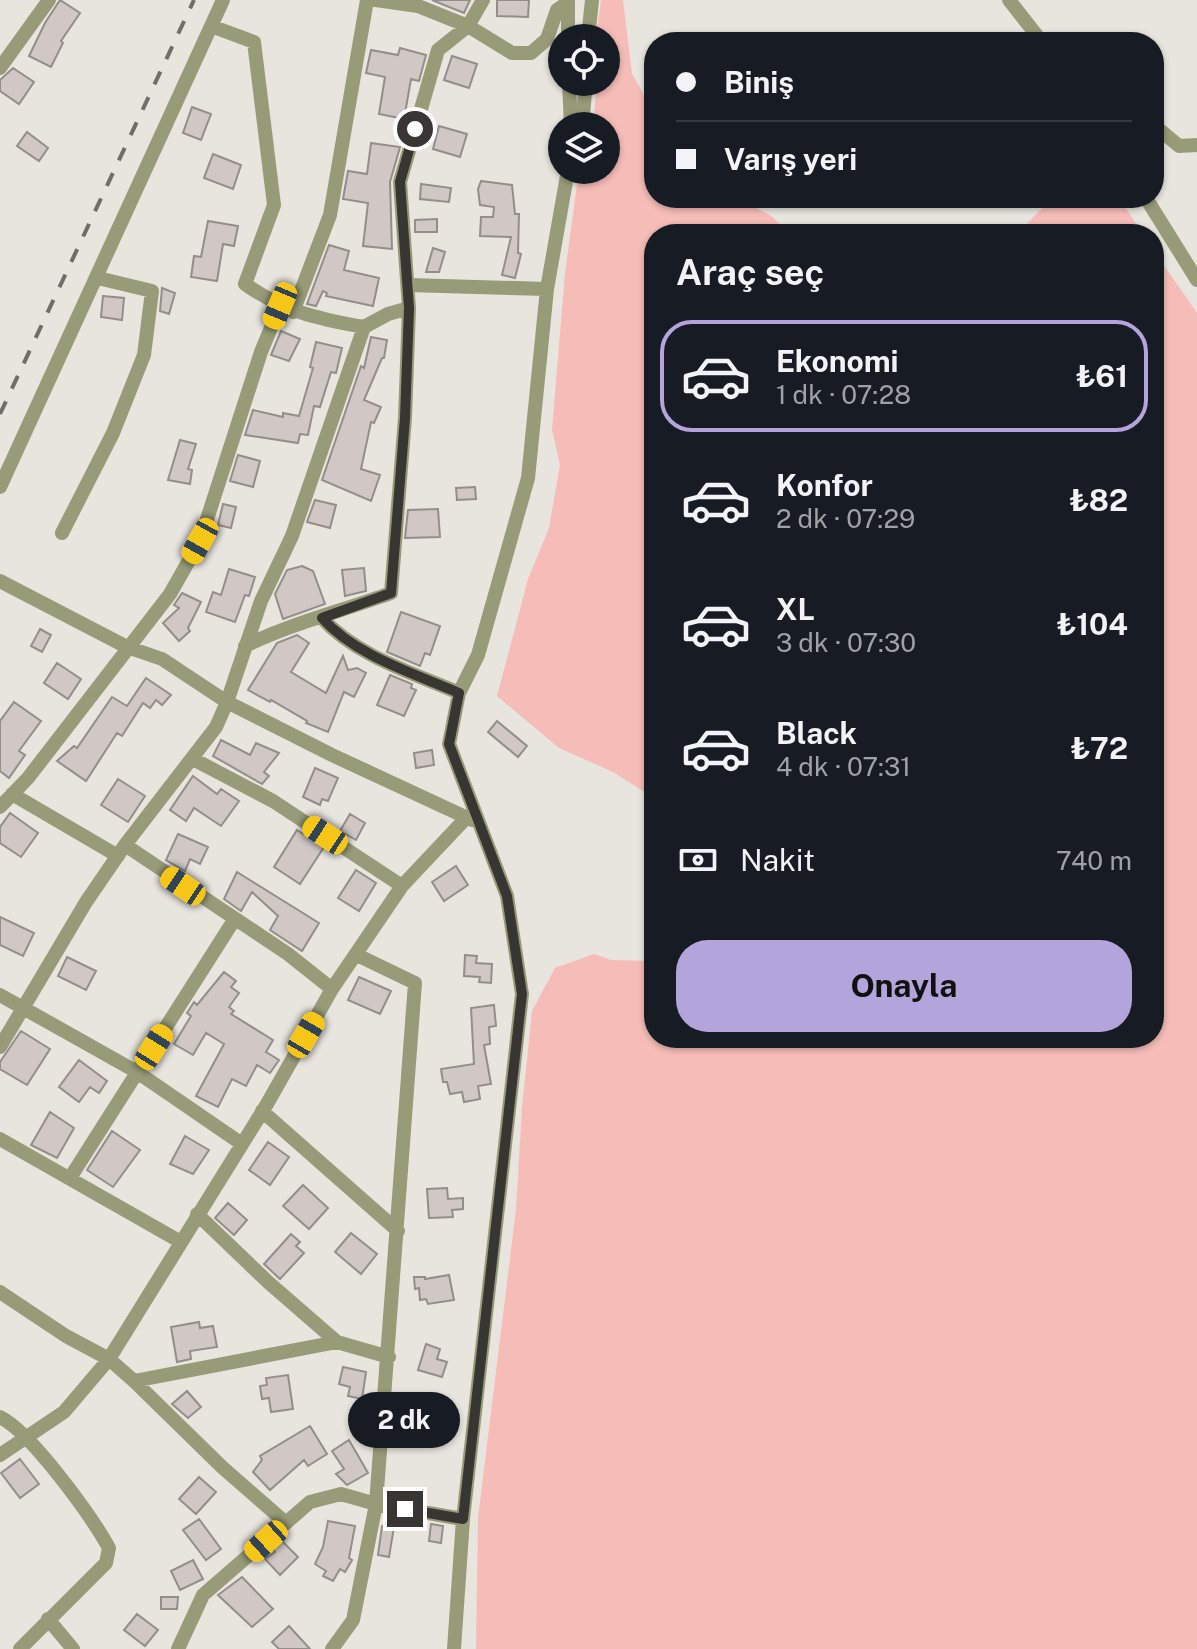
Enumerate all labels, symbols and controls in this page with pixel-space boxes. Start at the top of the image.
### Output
map controls [548,24,620,184]
button: locate [548,24,620,96]
text: Biniş [724,64,794,100]
route start [397,111,433,147]
button: layers [548,112,620,184]
text: Varış yeri [724,141,857,177]
text: Araç seç [676,251,824,293]
car [260,279,300,333]
icon: car [680,340,752,412]
text: Ekonomi [776,343,899,379]
text: ₺61 [1076,358,1128,394]
text: 1 dk · 07:28 [776,379,911,410]
icon: car [680,464,752,536]
text: Konfor [776,467,873,503]
text: ₺82 [1069,482,1128,518]
text: 2 dk · 07:29 [776,503,915,534]
car [178,514,222,568]
icon: car [680,588,752,660]
text: XL [776,591,815,627]
text: ₺104 [1057,606,1128,642]
text: 3 dk · 07:30 [776,627,916,658]
icon: car [680,712,752,784]
text: Black [776,715,857,751]
text: ₺72 [1070,730,1128,766]
text: 4 dk · 07:31 [776,751,911,782]
car [298,812,352,858]
icon: cash [676,838,720,882]
text: Nakit [740,842,815,878]
text: 740 m [1056,845,1132,876]
car [156,863,210,909]
button: Onayla [676,940,1132,1032]
car [284,1008,328,1062]
car [131,1020,177,1074]
callout: 2 dk [349,1393,461,1449]
text: 2 dk [377,1404,431,1435]
route end [387,1491,423,1527]
car [240,1516,292,1566]

